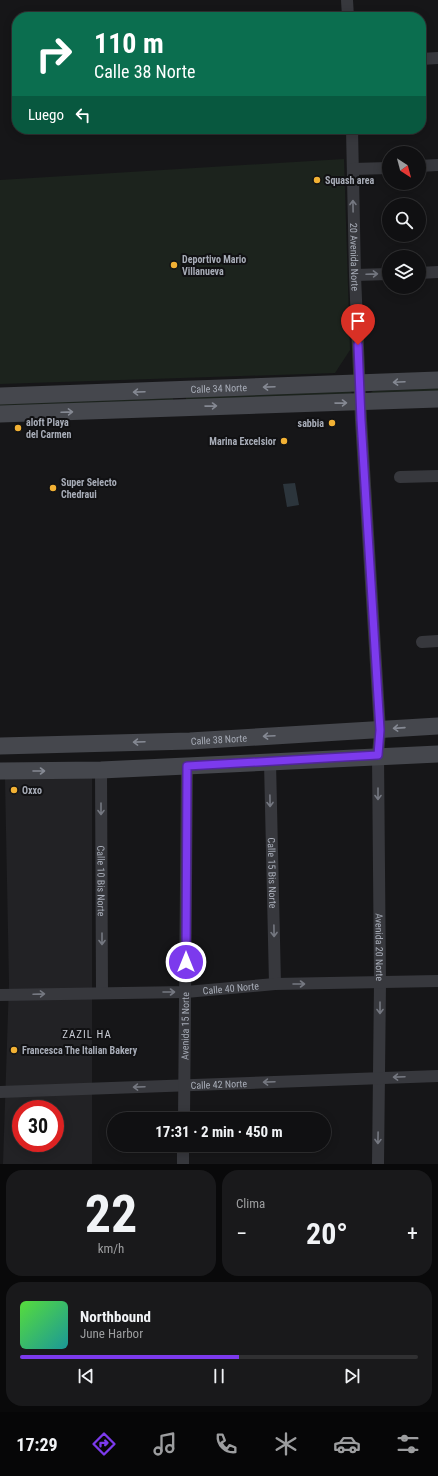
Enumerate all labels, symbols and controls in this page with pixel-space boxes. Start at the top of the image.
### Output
text: 110 m [94,27,164,60]
icon: right [28,28,80,80]
text: Calle 38 Norte [94,61,195,82]
icon: left [72,104,94,126]
text: Luego [28,106,64,124]
north arrow [382,146,426,190]
map controls [382,146,426,294]
marker: Squash area [312,175,322,185]
place label: Squash area [325,175,374,186]
button: search [382,198,426,242]
one-way arrow [350,200,357,213]
street label: 20 Avenida Norte [348,223,361,292]
button: layers [382,250,426,294]
place label: Deportivo Mario Villanueva [182,254,246,277]
marker: Deportivo Mario Villanueva [169,260,179,270]
one-way arrow [365,271,378,278]
pin [341,304,375,345]
icon: arrive [347,310,369,332]
one-way arrow [393,379,406,386]
street label: Calle 34 Norte [190,382,248,395]
one-way arrow [263,384,276,391]
one-way arrow [133,388,146,396]
one-way arrow [334,399,347,407]
one-way arrow [204,403,217,410]
one-way arrow [60,408,73,415]
place label: aloft Playa del Carmen [26,417,71,440]
place label: sabbia [298,418,324,429]
marker: sabbia [327,418,337,428]
marker: aloft Playa del Carmen [13,423,23,433]
place label: Marina Excelsior [209,436,277,447]
marker: Marina Excelsior [279,436,289,446]
place label: Super Selecto Chedraui [61,477,117,500]
marker: Super Selecto Chedraui [48,483,58,493]
one-way arrow [393,725,406,732]
street label: Calle 38 Norte [190,733,248,747]
one-way arrow [263,733,276,740]
one-way arrow [133,738,146,746]
one-way arrow [32,767,45,775]
marker: Oxxo [9,785,19,795]
place label: Oxxo [22,785,42,796]
one-way arrow [374,787,382,800]
one-way arrow [267,794,274,807]
one-way arrow [97,802,105,815]
street label: Calle 15 Bis Norte [266,837,278,909]
street label: Calle 10 Bis Norte [95,845,107,917]
street label: Avenida 20 Norte [373,913,385,982]
one-way arrow [270,924,277,937]
one-way arrow [98,932,106,945]
position arrow [165,941,207,983]
street label: Calle 40 Norte [202,980,260,996]
one-way arrow [292,980,305,988]
one-way arrow [162,988,175,996]
one-way arrow [32,990,45,998]
street label: Avenida 15 Norte [180,992,191,1060]
one-way arrow [376,1001,383,1014]
district label: ZAZIL HA [62,1028,112,1041]
marker: Francesca The Italian Bakery [9,1045,19,1055]
place label: Francesca The Italian Bakery [22,1045,138,1056]
one-way arrow [393,1073,406,1081]
street label: Calle 42 Norte [190,1078,248,1091]
one-way arrow [263,1078,276,1086]
one-way arrow [133,1083,146,1091]
speed limit sign: 30 [12,1100,64,1152]
text: 17:31 · 2 min · 450 m [155,1123,283,1141]
one-way arrow [374,1131,382,1144]
text: 22 [85,1184,137,1245]
text: Clima [236,1196,265,1211]
text: 20° [306,1216,348,1251]
text: − [236,1221,247,1246]
text: + [407,1221,418,1246]
text: km/h [98,1241,124,1256]
text: Northbound [80,1308,151,1326]
text: June Harbor [80,1326,143,1341]
icon: previous [75,1365,97,1387]
icon: pause [208,1365,230,1387]
icon: next [341,1365,363,1387]
icon: directions [90,1430,118,1458]
icon: music [151,1430,179,1458]
icon: phone [212,1430,240,1458]
icon: climate [272,1430,300,1458]
icon: car [333,1430,361,1458]
icon: filters [394,1430,422,1458]
text: 17:29 [16,1434,58,1455]

